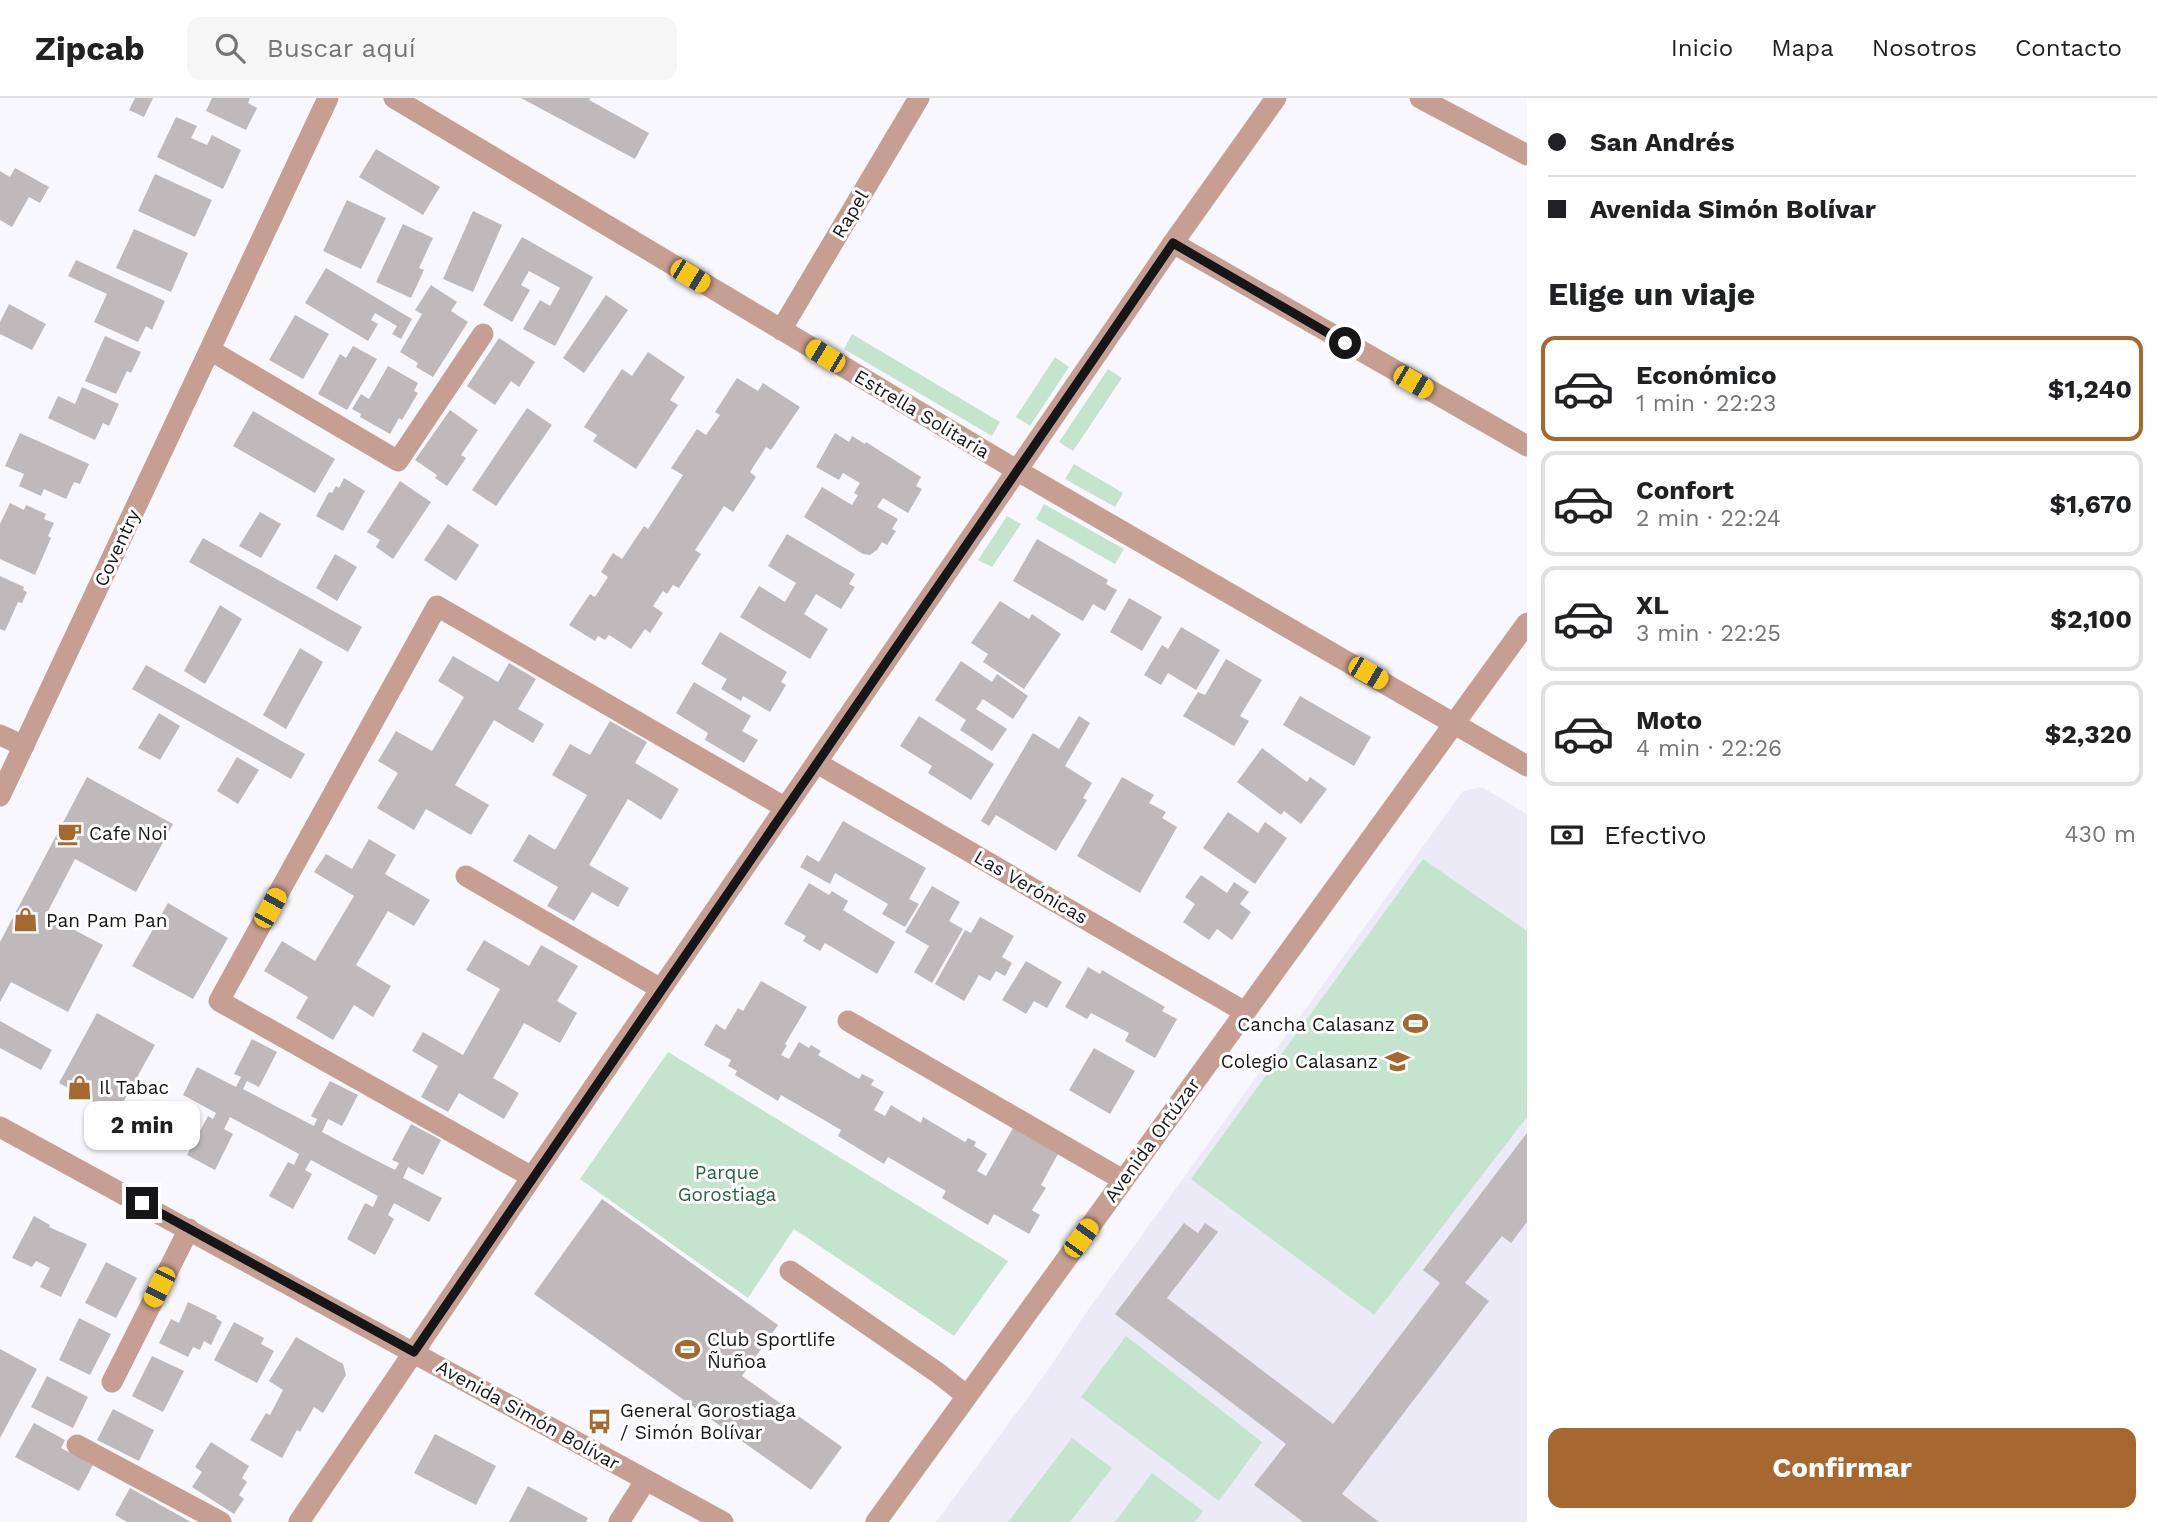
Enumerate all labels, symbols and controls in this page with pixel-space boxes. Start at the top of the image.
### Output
search box [187,17,677,80]
text: Zipcab [35,29,145,68]
icon: search [211,29,249,67]
text: Buscar aquí [267,33,416,63]
text: Inicio [1671,34,1733,62]
text: Mapa [1771,34,1834,62]
text: Nosotros [1872,34,1977,62]
text: Contacto [2015,34,2122,62]
text: San Andrés [1590,127,1735,157]
street label: Rapel [827,186,873,242]
text: Avenida Simón Bolívar [1590,194,1876,224]
car [667,256,714,296]
text: Elige un viaje [1548,275,1755,313]
route start [1329,327,1361,359]
car [802,336,849,376]
icon: car [1552,357,1615,420]
text: Económico [1636,360,1777,390]
car [1390,362,1437,402]
street label: Estrella Solitaria [850,365,994,464]
text: $1,240 [2048,374,2132,404]
text: 1 min · 22:23 [1636,390,1776,417]
icon: car [1552,472,1615,535]
text: Confort [1636,475,1734,505]
text: $1,670 [2049,489,2132,519]
text: 2 min · 22:24 [1636,505,1781,532]
street label: Coventry [89,506,145,590]
icon: car [1552,587,1615,650]
text: XL [1636,590,1669,620]
text: $2,100 [2050,604,2132,634]
text: 3 min · 22:25 [1636,620,1781,647]
car [1345,653,1392,693]
icon: car [1552,702,1615,765]
text: Moto [1636,705,1702,735]
text: $2,320 [2045,719,2132,749]
text: 4 min · 22:26 [1636,735,1782,762]
icon: cash [1548,816,1586,854]
cafe icon: Cafe Noi [55,819,83,847]
text: Efectivo [1604,820,1707,850]
text: 430 m [2064,821,2136,848]
place label: Cafe Noi [89,822,168,845]
street label: Las Verónicas [970,845,1092,929]
car [251,885,290,931]
shop icon: Pan Pam Pan [12,906,40,934]
place label: Pan Pam Pan [46,909,168,932]
sports icon: Cancha Calasanz [1401,1010,1429,1038]
place label: Cancha Calasanz [1237,1013,1395,1036]
school or university icon: Colegio Calasanz [1384,1047,1412,1075]
place label: Colegio Calasanz [1221,1050,1378,1073]
shop icon: Il Tabac [65,1073,93,1101]
street label: Avenida Ortúzar [1099,1073,1205,1207]
place label: Il Tabac [99,1076,169,1099]
callout: 2 min [84,1102,200,1150]
text: 2 min [111,1112,173,1139]
park label: Parque Gorostiaga [678,1161,777,1206]
route end [126,1187,158,1219]
car [1061,1215,1102,1261]
car [141,1264,178,1310]
place label: Club Sportlife Ñuñoa [707,1328,836,1373]
sports icon: Club Sportlife Ñuñoa [673,1336,701,1364]
street label: Avenida Simón Bolívar [432,1355,624,1475]
place label: General Gorostiaga / Simón Bolívar [620,1399,796,1444]
bus stop icon: General Gorostiaga / Simón Bolívar [586,1407,614,1435]
button: Confirmar [1548,1428,2136,1508]

